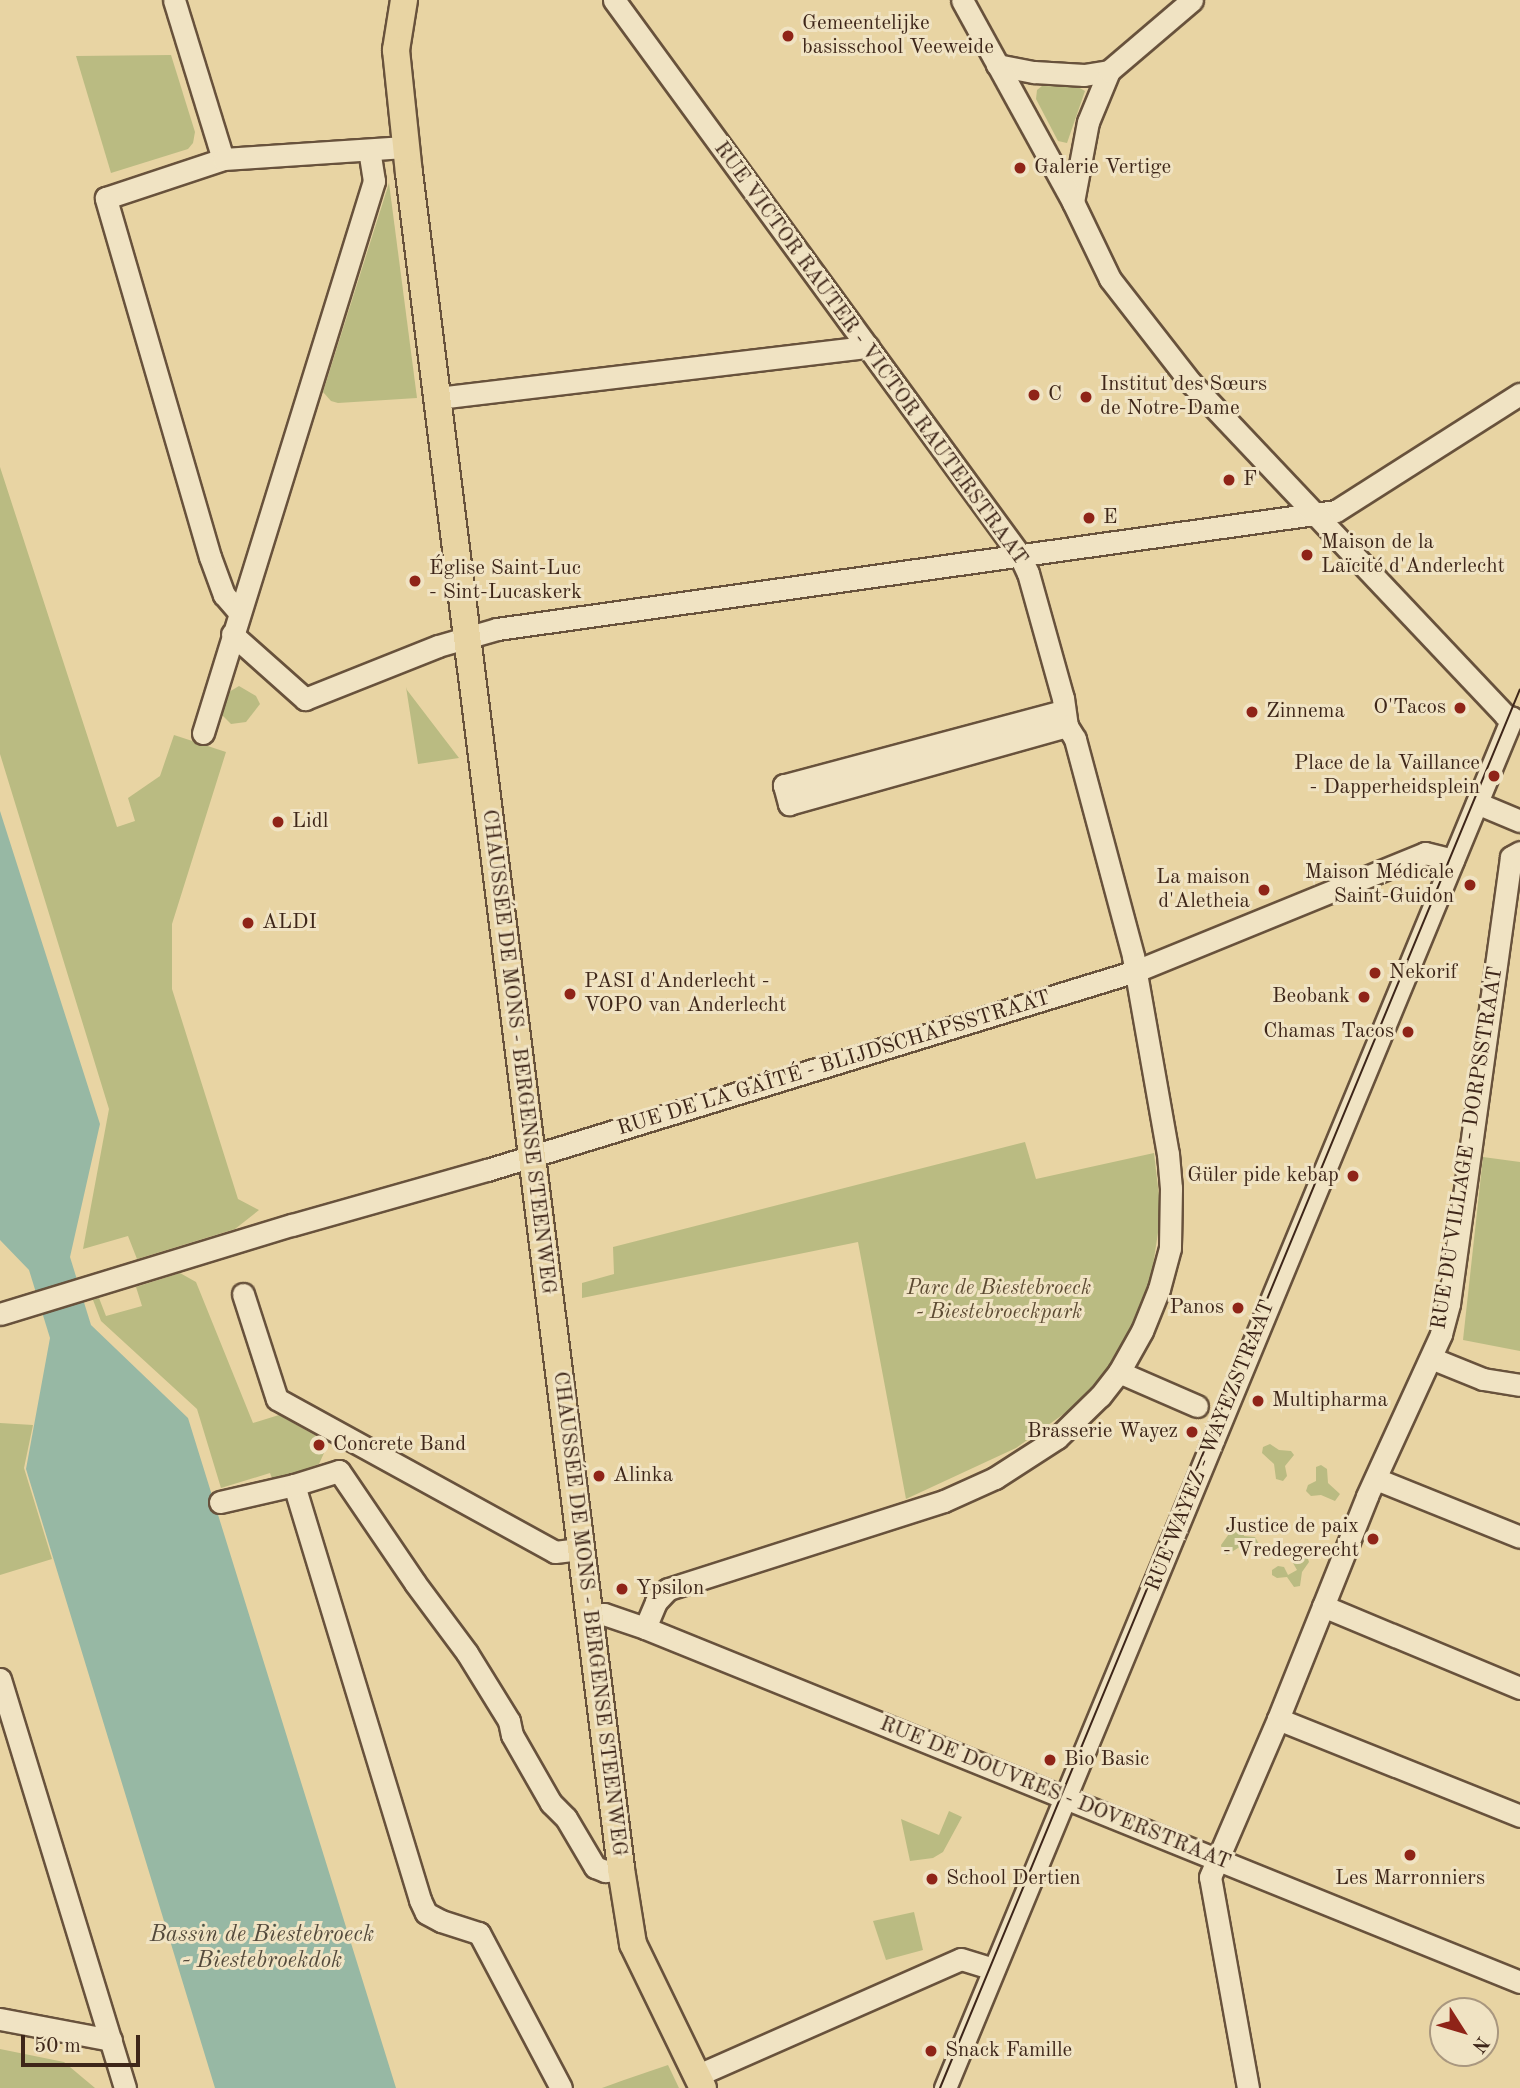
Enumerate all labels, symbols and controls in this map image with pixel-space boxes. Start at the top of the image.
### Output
place label: Gemeentelijke basisschool Veeweide [802,11,994,61]
marker: Gemeentelijke basisschool Veeweide [780,28,796,44]
street label: RUE VICTOR RAUTER - VICTOR RAUTERSTRAAT [708,137,1032,571]
place label: Galerie Vertige [1034,155,1171,181]
marker: Galerie Vertige [1012,160,1028,176]
place label: Institut des Sœurs de Notre-Dame [1100,372,1267,422]
place label: C [1048,382,1062,408]
marker: C [1026,387,1042,403]
marker: Institut des Sœurs de Notre-Dame [1078,389,1094,405]
place label: F [1243,467,1257,493]
marker: F [1221,472,1237,488]
place label: E [1103,505,1117,531]
marker: E [1081,510,1097,526]
place label: Maison de la Laïcité d'Anderlecht [1321,530,1505,580]
marker: Maison de la Laïcité d'Anderlecht [1299,547,1315,563]
place label: Église Saint-Luc - Sint-Lucaskerk [429,556,582,606]
marker: Église Saint-Luc - Sint-Lucaskerk [407,573,423,589]
place label: O'Tacos [1373,695,1446,721]
place label: Zinnema [1266,699,1345,725]
marker: O'Tacos [1452,700,1468,716]
marker: Zinnema [1244,704,1260,720]
place label: Place de la Vaillance - Dapperheidsplein [1294,751,1480,801]
marker: Place de la Vaillance - Dapperheidsplein [1486,768,1502,784]
street label: CHAUSSÉE DE MONS - BERGENSE STEENWEG [476,808,560,1296]
place label: Lidl [292,809,328,835]
marker: Lidl [270,814,286,830]
place label: Maison Médicale Saint-Guidon [1305,860,1454,910]
place label: La maison d'Aletheia [1156,865,1250,915]
marker: Maison Médicale Saint-Guidon [1460,875,1480,895]
marker: La maison d'Aletheia [1256,882,1272,898]
place label: ALDI [262,910,317,936]
marker: ALDI [240,915,256,931]
place label: Nekorif [1389,960,1457,986]
marker: Nekorif [1367,965,1383,981]
street label: RUE DU VILLAGE - DORPSSTRAAT [1427,965,1509,1331]
place label: PASI d'Anderlecht - VOPO van Anderlecht [584,969,786,1019]
place label: Beobank [1272,984,1350,1010]
marker: PASI d'Anderlecht - VOPO van Anderlecht [562,986,578,1002]
street label: RUE DE LA GAÎTÉ - BLIJDSCHAPSSTRAAT [614,986,1054,1142]
marker: Beobank [1356,989,1372,1005]
place label: Chamas Tacos [1263,1019,1394,1045]
marker: Chamas Tacos [1400,1024,1416,1040]
place label: Güler pide kebap [1187,1163,1339,1189]
marker: Güler pide kebap [1345,1168,1361,1184]
park label: Parc de Biestebroeck - Biestebroeckpark [907,1276,1091,1326]
place label: Panos [1169,1295,1224,1321]
street label: RUE WAYEZ - WAYEZSTRAAT [1141,1297,1281,1595]
marker: Panos [1230,1300,1246,1316]
street label: CHAUSSÉE DE MONS - BERGENSE STEENWEG [547,1370,631,1858]
place label: Multipharma [1272,1388,1388,1414]
marker: Multipharma [1250,1393,1266,1409]
place label: Brasserie Wayez [1027,1419,1178,1445]
marker: Brasserie Wayez [1184,1424,1200,1440]
place label: Concrete Band [333,1432,466,1458]
marker: Concrete Band [311,1437,327,1453]
place label: Alinka [613,1463,673,1489]
marker: Alinka [591,1468,607,1484]
place label: Justice de paix - Vredegerecht [1223,1514,1359,1564]
marker: Justice de paix - Vredegerecht [1365,1531,1381,1547]
place label: Ypsilon [636,1576,704,1602]
marker: Ypsilon [614,1581,630,1597]
street label: RUE DE DOUVRES - DOVERSTRAAT [876,1712,1234,1876]
place label: Bio Basic [1064,1747,1149,1773]
marker: Bio Basic [1042,1752,1058,1768]
marker: Les Marronniers [1402,1847,1418,1863]
place label: School Dertien [946,1866,1081,1892]
place label: Les Marronniers [1335,1866,1485,1892]
marker: School Dertien [924,1871,940,1887]
water label: Bassin de Biestebroeck - Biestebroekdok [150,1921,374,1975]
north arrow [1429,1997,1499,2067]
scale bar [24,2022,144,2066]
text: N [1468,2032,1492,2055]
text: 50 m [34,2036,81,2057]
place label: Snack Famille [945,2038,1072,2064]
marker: Snack Famille [923,2043,939,2059]

